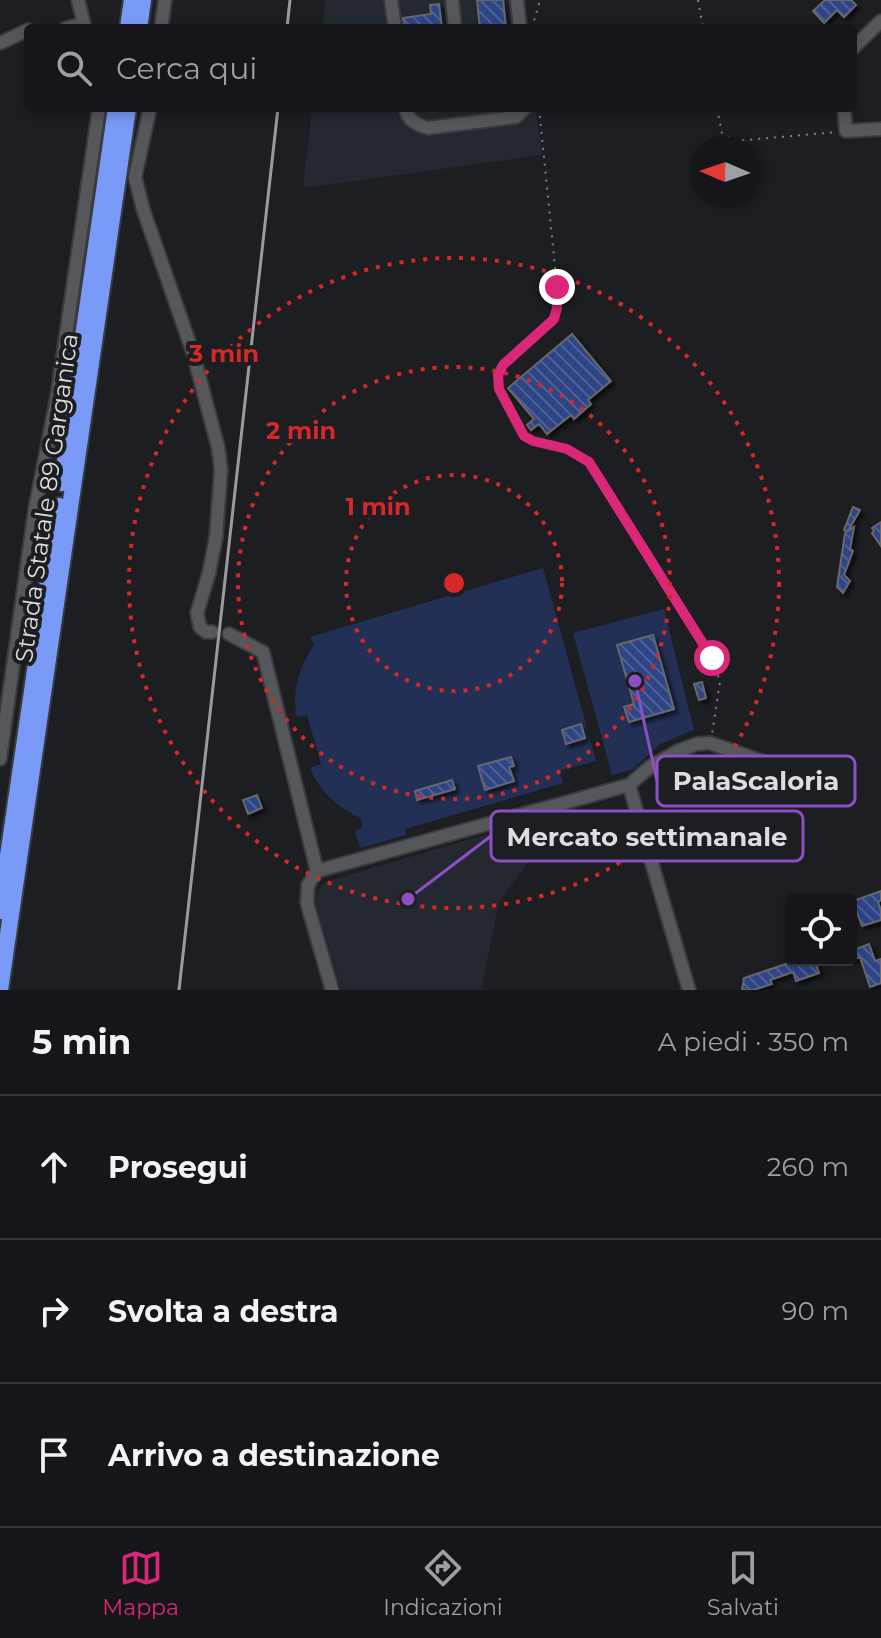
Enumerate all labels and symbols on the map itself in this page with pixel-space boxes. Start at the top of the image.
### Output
north arrow [689,136,761,208]
route end [539,269,575,305]
street label: Strada Statale 89 Garganica [9,331,84,664]
text: 3 min [188,339,259,368]
text: 2 min [266,416,336,445]
text: 1 min [345,492,411,521]
centre of rings [440,569,468,597]
route start [694,640,730,676]
callout: PalaScaloria [657,756,855,806]
text: PalaScaloria [673,765,839,797]
callout: Mercato settimanale [491,811,803,861]
text: Mercato settimanale [507,821,787,853]

